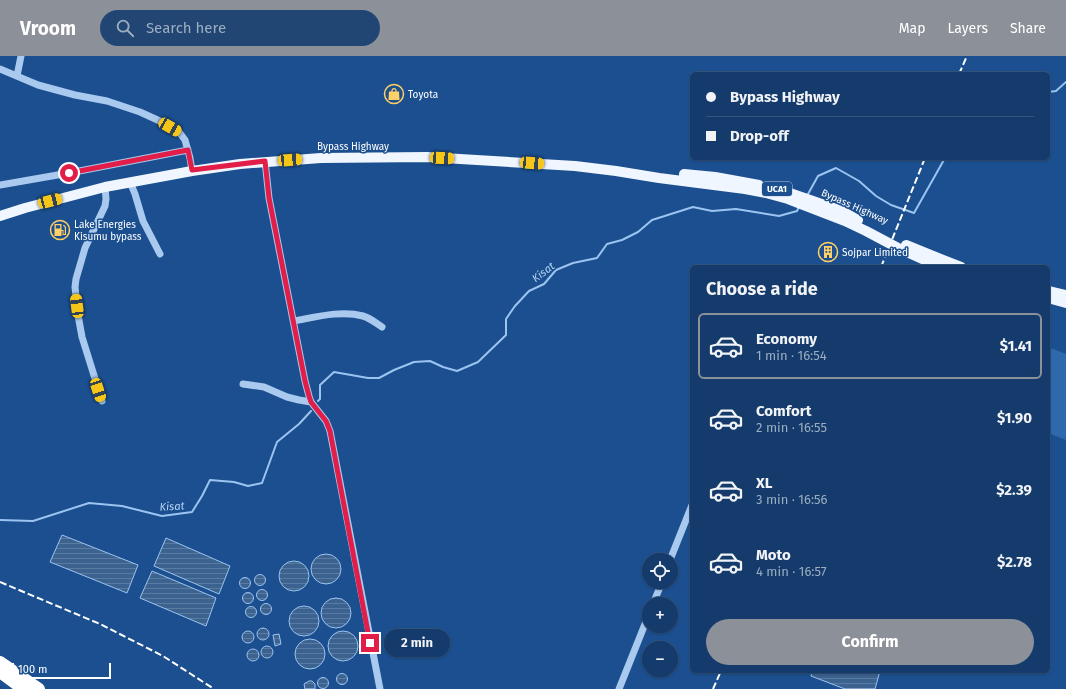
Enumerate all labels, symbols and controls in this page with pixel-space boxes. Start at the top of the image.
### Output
search box [100,10,380,46]
text: Vroom [20,17,76,40]
icon: search [114,17,136,39]
text: Search here [146,19,226,37]
text: Map [899,20,925,37]
text: Layers [947,20,988,37]
text: Share [1010,20,1046,37]
shop icon: Toyota [383,83,405,105]
text: Bypass Highway [730,88,840,106]
place label: Toyota [408,89,438,101]
car [157,116,183,138]
text: Drop-off [730,127,789,145]
street label: Bypass Highway [317,141,389,153]
car [430,151,454,165]
car [278,153,302,167]
car [520,156,544,170]
route start [60,164,78,182]
road number: UCA1 [762,182,792,196]
street label: Bypass Highway [819,187,890,227]
car [37,192,63,210]
fuel station icon: Lake Energies Kisumu bypass [49,219,71,241]
place label: Lake Energies Kisumu bypass [74,219,142,243]
building icon: Sojpar Limited [817,241,839,263]
place label: Sojpar Limited [842,247,908,259]
water label: Kisat [530,260,557,285]
text: Choose a ride [706,278,818,300]
car [70,293,84,319]
icon: car [708,328,744,364]
text: Economy [756,330,817,348]
text: $1.41 [1000,337,1032,355]
text: 1 min · 16:54 [756,348,827,363]
car [89,377,107,403]
icon: car [708,400,744,436]
text: Comfort [756,402,812,420]
text: $1.90 [997,409,1032,427]
text: 2 min · 16:55 [756,420,827,435]
icon: car [708,472,744,508]
text: XL [756,474,772,492]
text: $2.39 [996,481,1032,499]
text: 3 min · 16:56 [756,492,828,507]
water label: Kisat [159,499,185,514]
icon: car [708,544,744,580]
text: Moto [756,546,791,564]
map controls [642,553,678,677]
button: locate [642,553,678,589]
text: $2.78 [997,553,1032,571]
text: 4 min · 16:57 [756,564,827,579]
button: + [642,597,678,633]
button: Confirm [706,619,1034,665]
callout: 2 min [384,629,450,657]
route end [361,634,379,652]
text: 2 min [401,635,433,650]
button: − [642,641,678,677]
scale bar [12,661,111,680]
text: 100 m [18,663,47,676]

